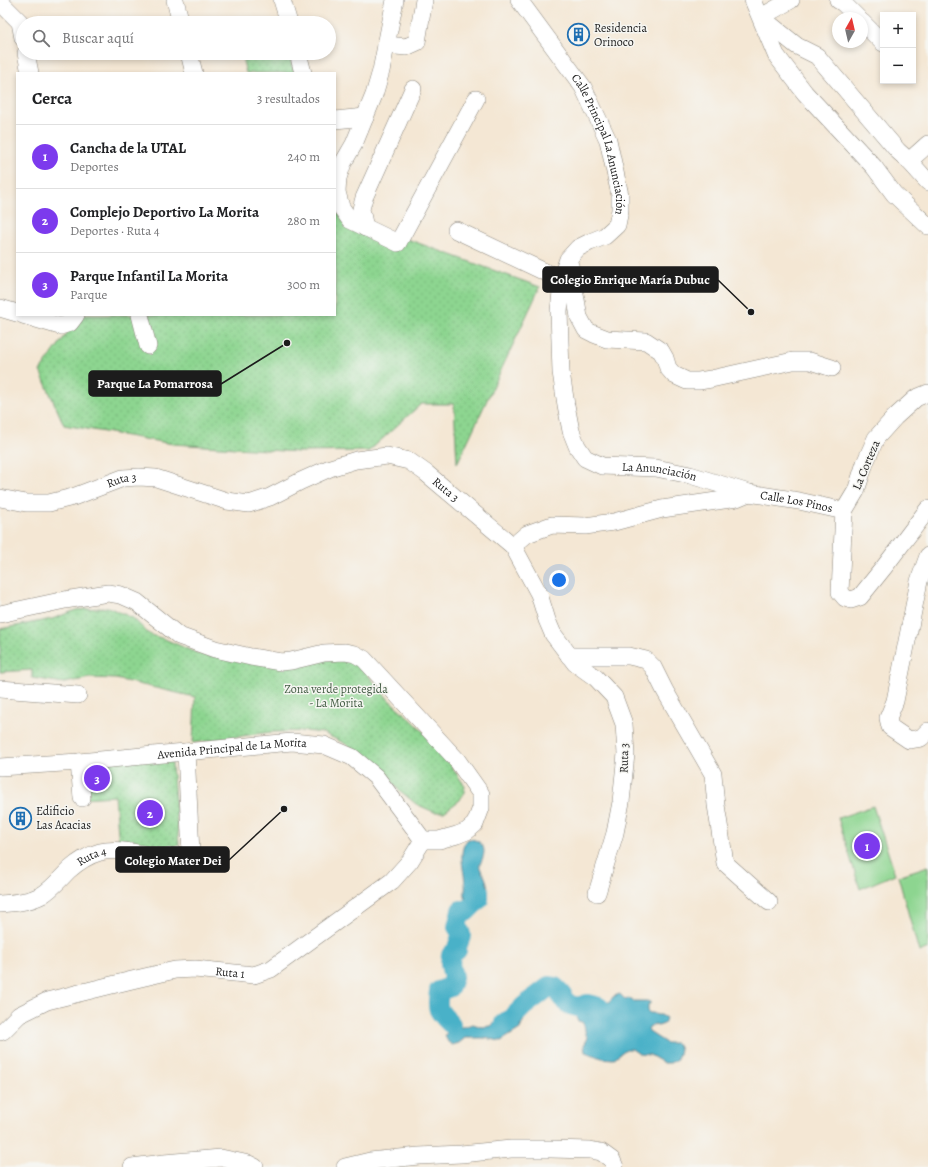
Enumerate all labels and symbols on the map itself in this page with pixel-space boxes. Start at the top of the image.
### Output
north arrow [832,12,868,48]
place label: Residencia Orinoco [594,20,647,50]
building icon: Residencia Orinoco [565,22,591,48]
street label: Calle Principal La Anunciación [568,70,628,217]
callout: Colegio Enrique María Dubuc [543,267,718,292]
text: Colegio Enrique María Dubuc [550,271,710,288]
callout: Parque La Pomarrosa [89,371,221,396]
text: Parque La Pomarrosa [97,375,214,392]
street label: La Corteza [848,437,884,492]
street label: La Anunciación [622,459,699,485]
street label: Ruta 3 [104,469,137,491]
street label: Ruta 3 [429,474,463,505]
street label: Calle Los Pinos [759,487,834,516]
your location [549,570,569,590]
park label: Zona verde protegida - La Morita [284,681,388,711]
street label: Avenida Principal de La Morita [156,734,308,763]
street label: Ruta 3 [615,743,633,773]
pin: 3 [84,763,110,793]
pin: 2 [137,798,163,828]
place label: Edificio Las Acacias [36,803,91,833]
building icon: Edificio Las Acacias [8,805,34,831]
pin: 1 [854,831,880,861]
street label: Ruta 4 [74,843,108,870]
callout: Colegio Mater Dei [116,847,229,872]
text: Colegio Mater Dei [125,852,222,869]
street label: Ruta 1 [214,963,246,982]

